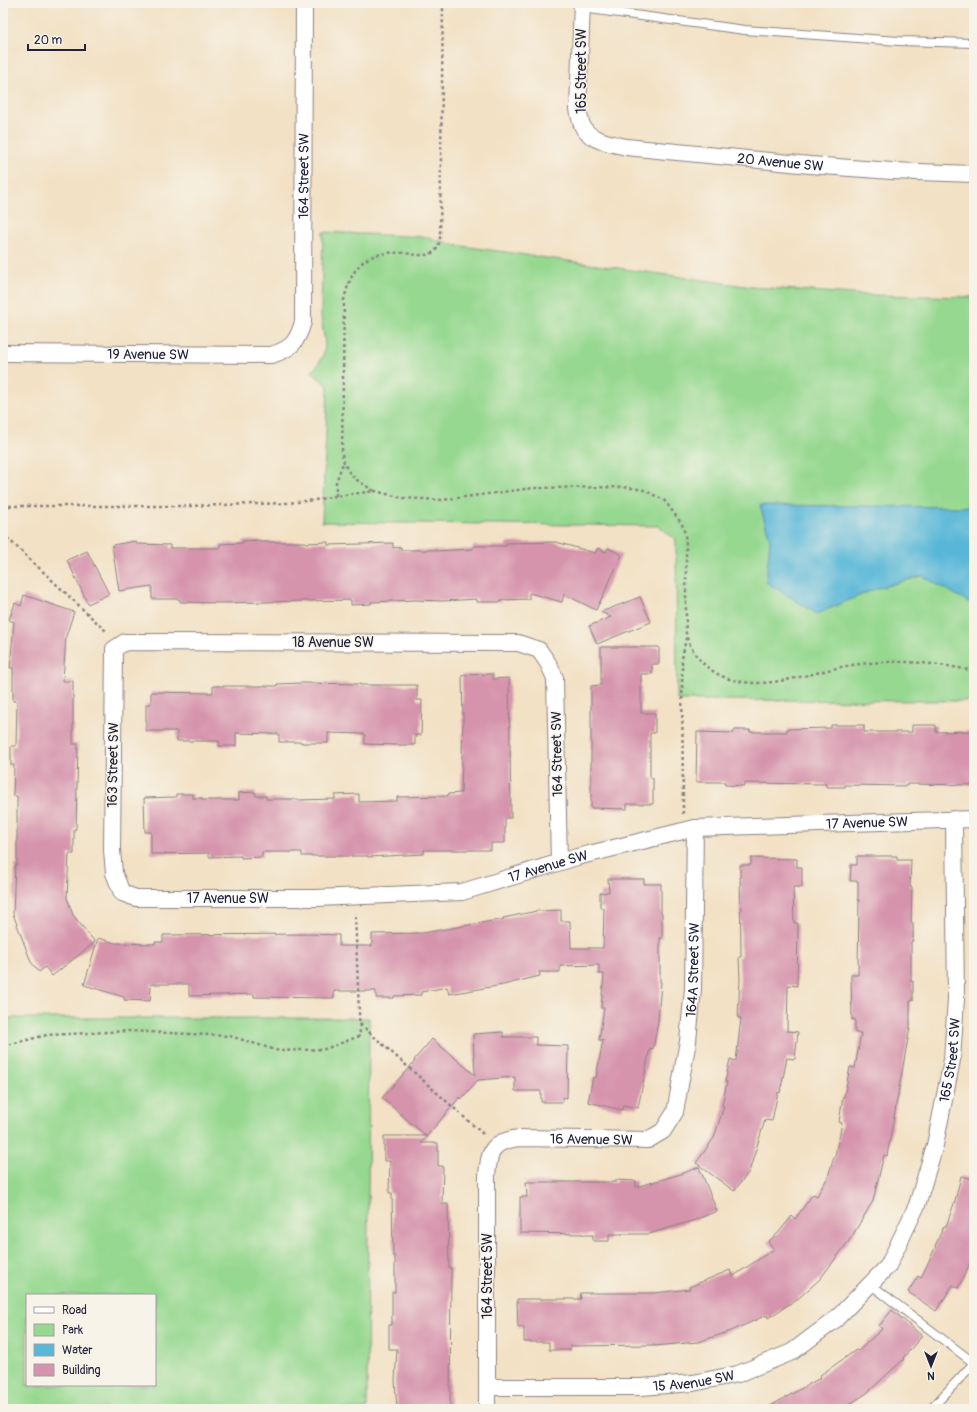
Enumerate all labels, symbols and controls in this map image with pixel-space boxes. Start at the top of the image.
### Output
scale bar [28,26,85,52]
street label: 165 Street SW [573,28,590,114]
text: 20 m [34,33,63,48]
street label: 164 Street SW [295,133,312,219]
street label: 20 Avenue SW [737,149,824,174]
street label: 19 Avenue SW [107,345,189,363]
street label: 18 Avenue SW [292,634,374,651]
street label: 164 Street SW [548,711,566,797]
street label: 163 Street SW [104,722,122,808]
street label: 17 Avenue SW [826,813,908,832]
street label: 17 Avenue SW [506,846,589,886]
street label: 17 Avenue SW [187,890,269,907]
street label: 164A Street SW [682,922,702,1018]
street label: 165 Street SW [935,1017,963,1104]
street label: 16 Avenue SW [550,1130,633,1148]
street label: 164 Street SW [479,1233,496,1319]
legend [26,1294,156,1386]
text: Road [62,1303,87,1318]
text: Park [62,1323,83,1338]
text: Water [62,1343,93,1358]
north arrow [911,1346,951,1386]
text: Building [62,1363,101,1378]
street label: 15 Avenue SW [652,1366,736,1395]
text: N [927,1369,935,1382]

